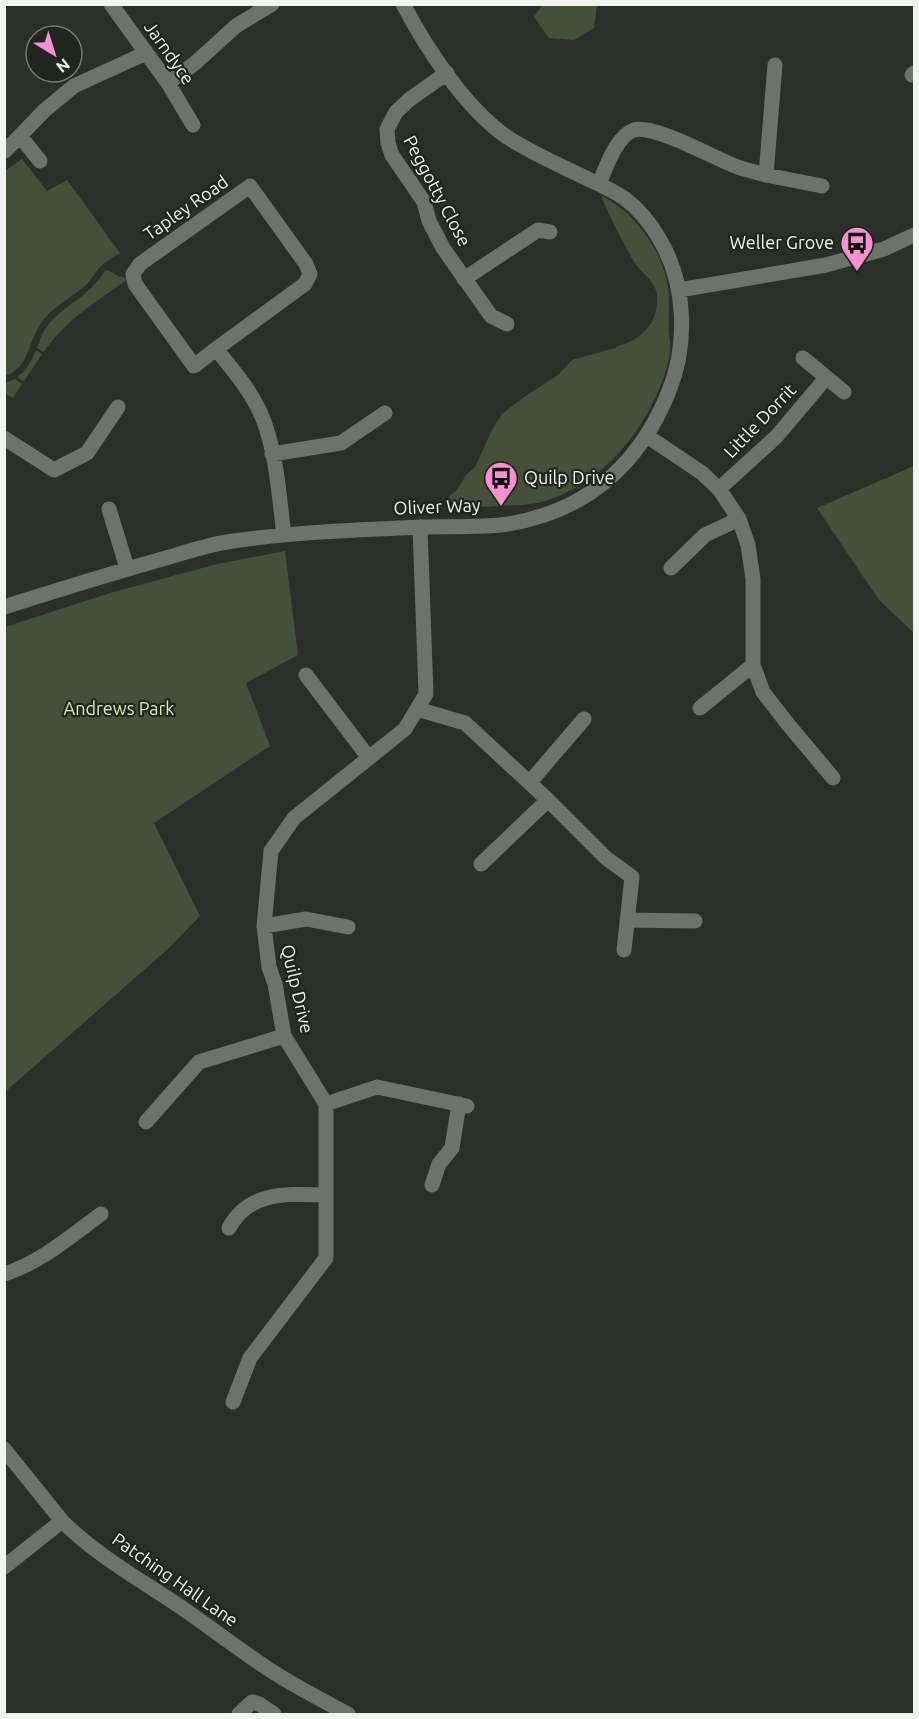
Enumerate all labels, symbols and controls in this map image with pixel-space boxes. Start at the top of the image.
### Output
street label: Jarndyce [141,17,199,88]
north arrow [24,24,84,84]
text: N [53,55,73,77]
street label: Peggotty Close [400,132,475,249]
street label: Tapley Road [140,171,231,243]
bus stop icon: Weller Grove [839,225,875,272]
place label: Weller Grove [729,232,834,252]
street label: Little Dorrit [719,379,799,461]
bus stop icon: Quilp Drive [483,460,519,507]
place label: Quilp Drive [524,467,615,488]
street label: Oliver Way [393,494,481,518]
park label: Andrews Park [64,698,174,718]
street label: Quilp Drive [277,942,318,1035]
street label: Patching Hall Lane [109,1528,242,1630]

